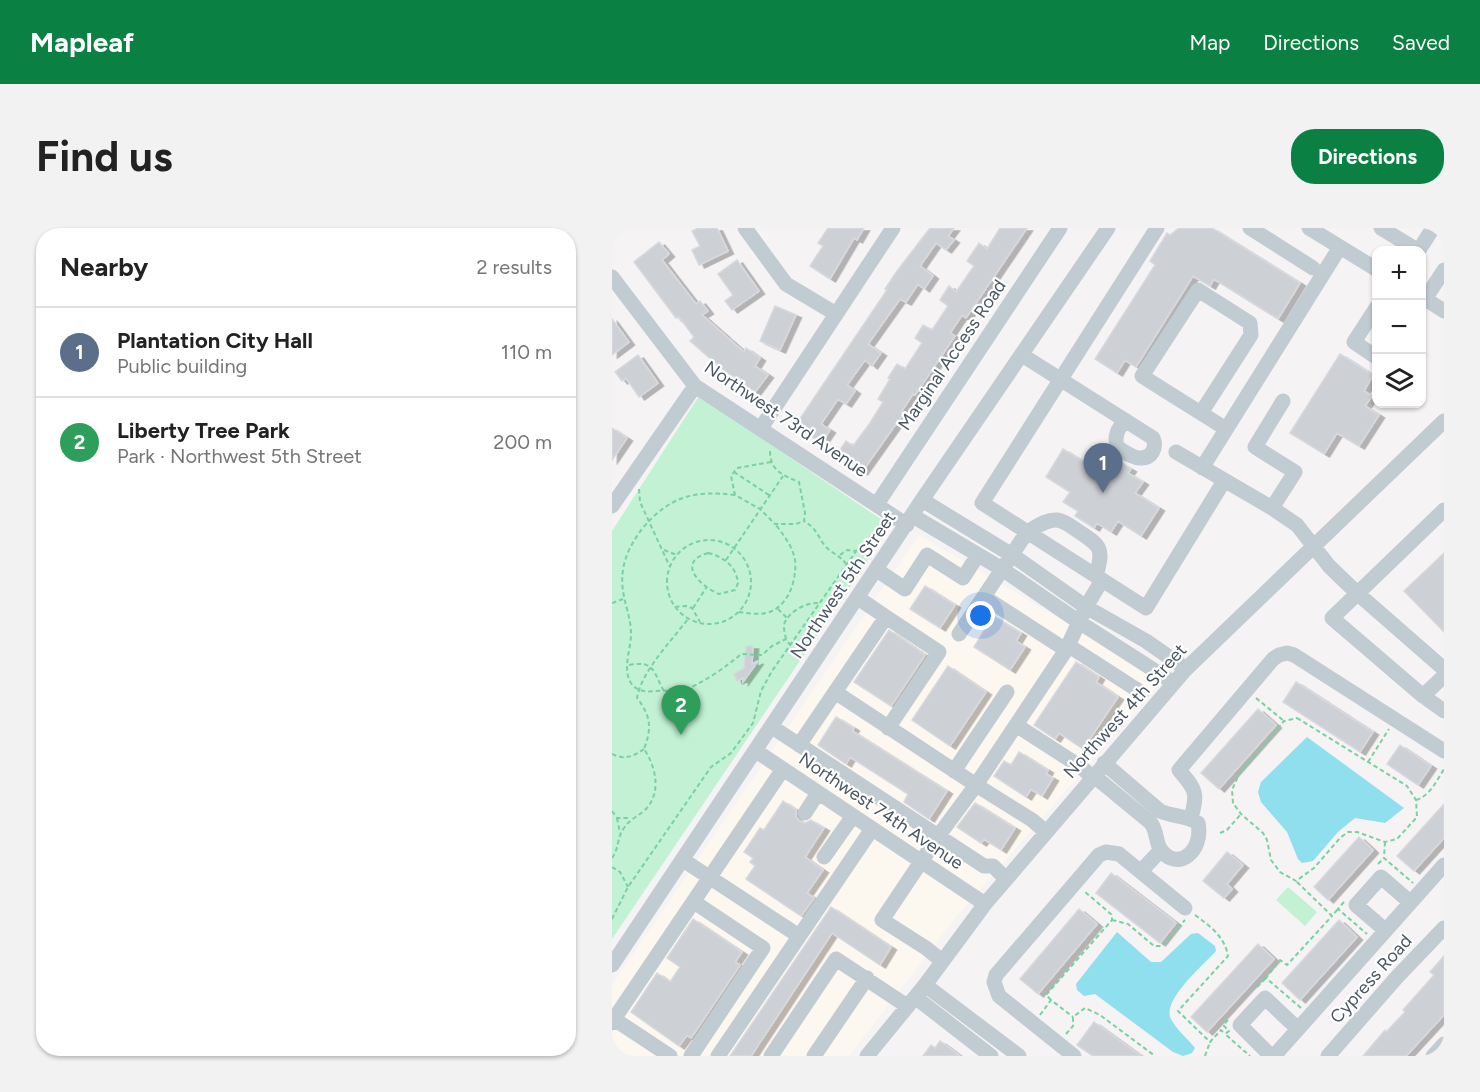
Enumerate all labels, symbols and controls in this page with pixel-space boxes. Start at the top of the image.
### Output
text: Mapleaf [30,25,134,59]
text: Map [1189,30,1230,55]
text: Directions [1263,30,1359,55]
text: Saved [1392,30,1450,55]
button: Directions [1291,129,1444,184]
text: Find us [36,131,173,182]
map controls [1372,246,1426,408]
button: + [1372,246,1426,300]
text: Nearby [60,251,148,283]
text: 2 results [476,255,552,279]
street label: Marginal Access Road [893,276,1011,434]
button: − [1372,300,1426,354]
text: Plantation City Hall [117,327,313,354]
text: 1 [75,340,84,364]
text: 110 m [501,340,552,364]
text: Public building [117,354,247,378]
button: layers [1372,354,1426,408]
street label: Northwest 73rd Avenue [700,356,872,482]
text: Liberty Tree Park [117,417,290,444]
text: 2 [74,430,85,454]
text: 200 m [493,430,552,454]
text: Park · Northwest 5th Street [117,444,362,468]
pin: 1 [1084,444,1122,493]
street label: Northwest 5th Street [786,507,900,663]
your location [966,601,995,630]
street label: Northwest 4th Street [1059,639,1191,783]
pin: 2 [662,686,700,735]
street label: Northwest 74th Avenue [795,748,968,874]
street label: Cypress Road [1325,930,1417,1028]

